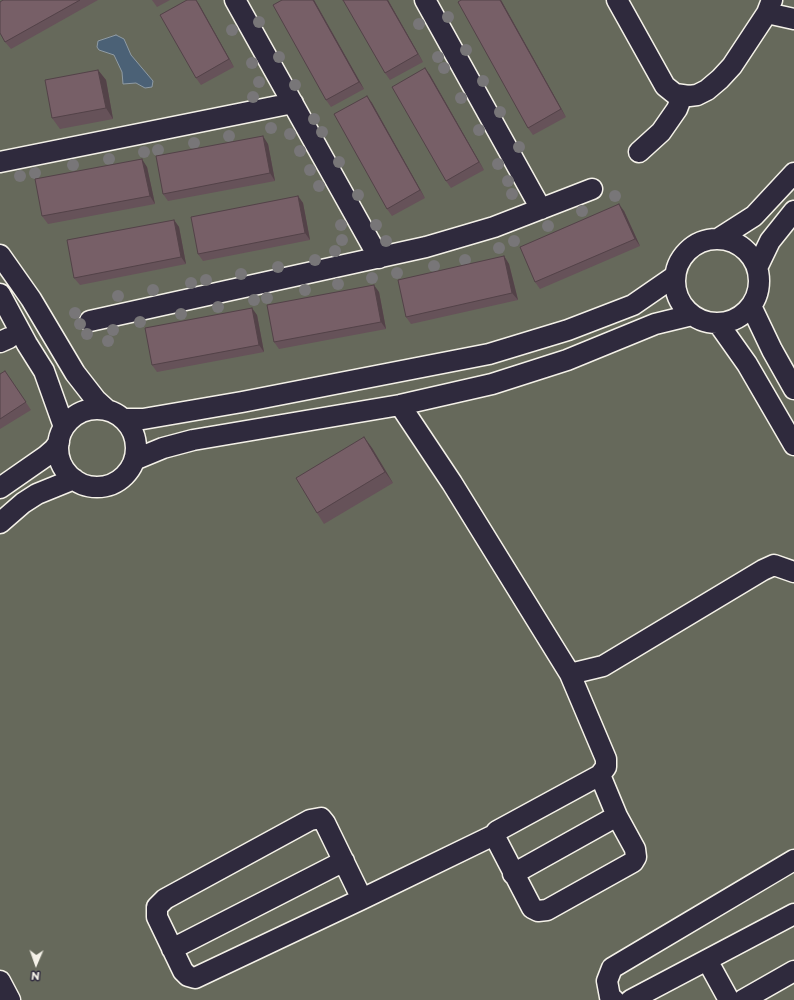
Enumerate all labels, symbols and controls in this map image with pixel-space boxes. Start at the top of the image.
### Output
north arrow [16,944,56,984]
text: N [31,968,40,985]

